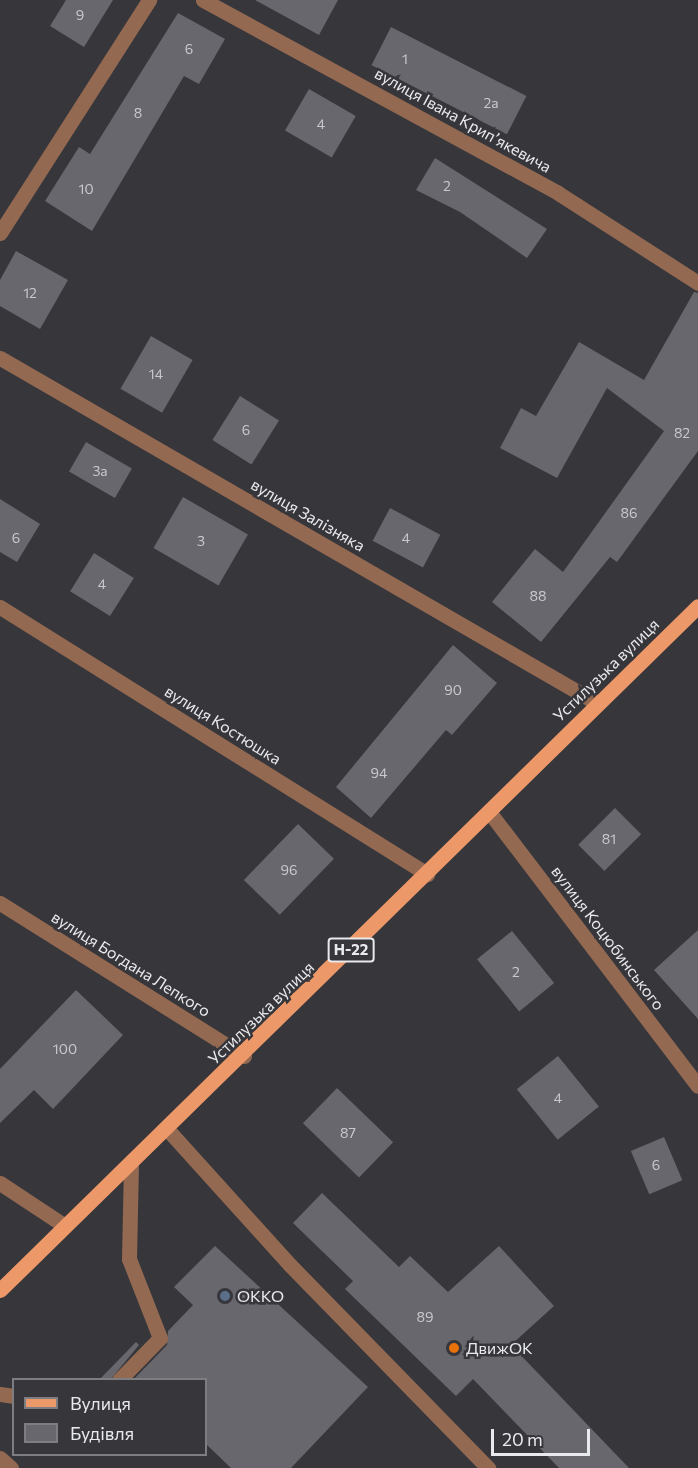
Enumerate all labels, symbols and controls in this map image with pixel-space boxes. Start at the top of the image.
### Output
house number: 9 [76,7,84,23]
house number: 6 [185,41,193,57]
house number: 1 [402,51,408,67]
street label: вулиця Івана Крипʼякевича [371,63,555,177]
house number: 2а [483,95,499,111]
house number: 8 [134,105,142,121]
house number: 4 [317,116,325,132]
house number: 2 [443,178,451,194]
house number: 10 [78,181,94,197]
house number: 12 [23,285,37,301]
house number: 14 [149,366,163,382]
house number: 6 [242,422,250,438]
house number: 82 [674,425,690,441]
house number: 3а [92,463,108,479]
street label: вулиця Залізняка [248,475,368,555]
house number: 86 [621,505,637,521]
house number: 6 [12,530,20,546]
house number: 4 [402,530,410,546]
house number: 3 [197,533,205,549]
house number: 4 [98,576,106,592]
house number: 88 [530,588,546,604]
street label: Устилузька вулиця [549,615,663,725]
street label: вулиця Костюшка [161,681,285,769]
house number: 90 [444,682,462,698]
house number: 94 [371,765,387,781]
house number: 81 [602,831,616,847]
house number: 96 [281,862,297,878]
street label: вулиця Коцюбинського [547,862,669,1014]
street label: вулиця Богдана Лепкого [48,907,214,1021]
road number: Н-22 [327,938,375,962]
street label: Устилузька вулиця [204,958,318,1068]
house number: 2 [512,964,520,980]
house number: 100 [53,1041,77,1057]
house number: 4 [554,1090,562,1106]
house number: 87 [340,1125,356,1141]
house number: 6 [652,1157,660,1173]
place label: ОККО [237,1286,284,1306]
marker: ОККО [218,1289,232,1303]
house number: 89 [417,1309,433,1325]
place label: ДвижОК [466,1338,533,1358]
marker: ДвижОК [447,1341,461,1355]
legend [12,1378,207,1456]
text: Вулиця [70,1392,131,1414]
scale bar [494,1417,593,1455]
text: Будівля [70,1422,134,1444]
text: 20 m [502,1428,543,1450]

